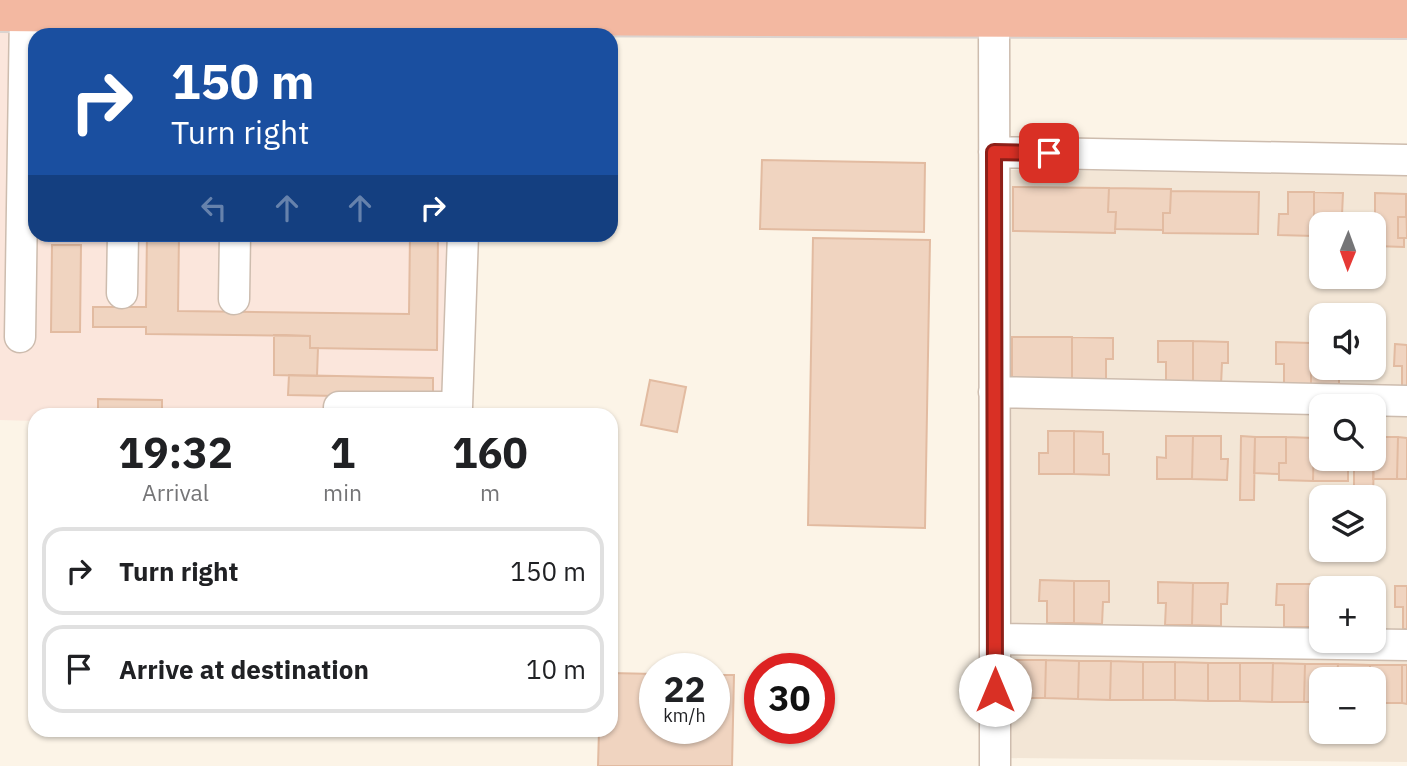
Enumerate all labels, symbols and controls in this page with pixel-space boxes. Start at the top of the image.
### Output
text: 150 m [171,49,315,112]
icon: right [56,56,147,147]
text: Turn right [171,111,309,153]
pin [1019,123,1079,183]
icon: arrive [1030,134,1068,172]
icon: left [195,189,233,227]
icon: ahead [268,189,306,227]
icon: ahead [341,189,379,227]
icon: right [414,189,452,227]
north arrow [1309,212,1386,289]
map controls [1309,212,1386,744]
button: sound [1309,303,1386,380]
button: search [1309,394,1386,471]
text: 19:32 [118,425,233,480]
text: 1 [330,425,355,480]
text: 160 [452,425,528,480]
text: Arrival [142,477,209,507]
text: min [323,477,362,507]
text: m [480,477,500,507]
button: layers [1309,485,1386,562]
icon: right [60,552,98,590]
text: Turn right [119,554,238,588]
text: 150 m [510,554,586,588]
button: + [1309,576,1386,653]
icon: arrive [60,650,98,688]
text: Arrive at destination [119,652,369,686]
text: 10 m [526,652,586,686]
speed limit sign: 30 [744,653,835,744]
position arrow [958,653,1032,727]
text: 22 [663,666,706,712]
button: − [1309,667,1386,744]
text: km/h [663,704,706,727]

